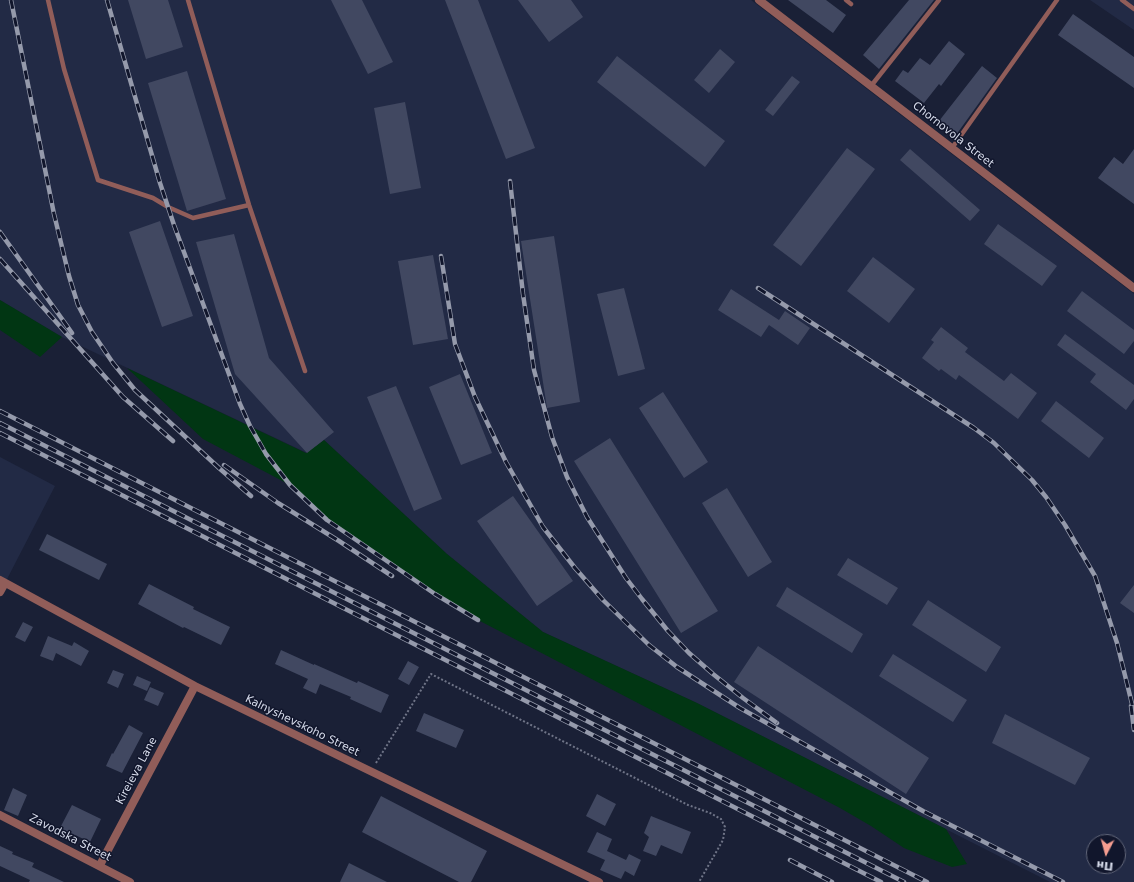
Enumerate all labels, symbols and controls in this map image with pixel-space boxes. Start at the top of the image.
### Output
street label: Chornovola Street [910,99,996,171]
street label: Kalnyshevskoho Street [243,693,361,759]
street label: Kireieva Lane [114,735,160,807]
street label: Zavodska Street [27,812,113,864]
north arrow [1086,834,1126,874]
text: Пн [1096,858,1114,873]

